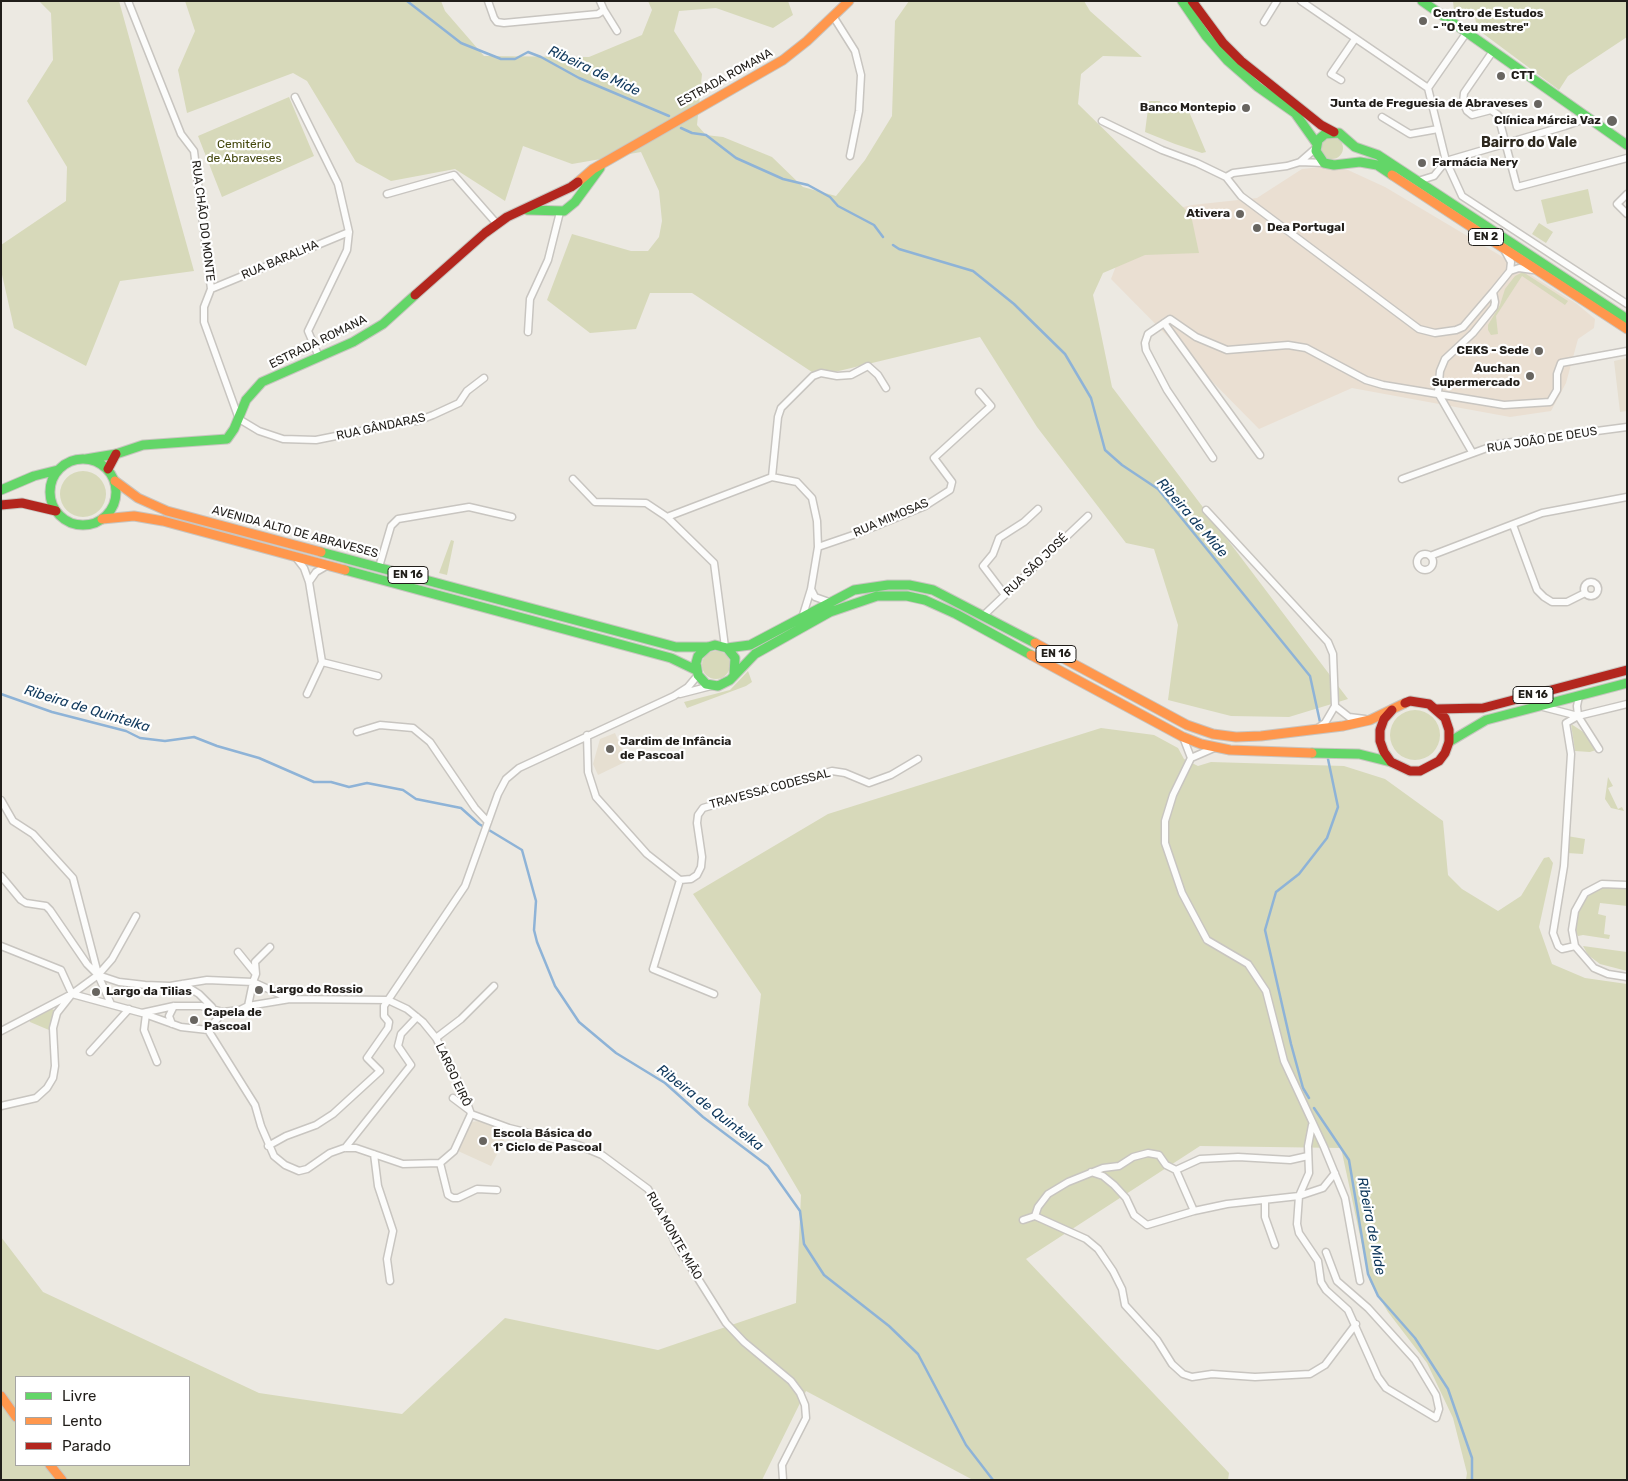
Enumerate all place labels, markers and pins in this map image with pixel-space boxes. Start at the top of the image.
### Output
place label: Centro de Estudos - "O teu mestre" [1433,7,1543,35]
marker: Centro de Estudos - "O teu mestre" [1417,15,1429,27]
place label: CTT [1511,69,1535,83]
marker: CTT [1495,70,1507,82]
place label: Junta de Freguesia de Abraveses [1330,97,1528,111]
marker: Junta de Freguesia de Abraveses [1532,98,1544,110]
place label: Banco Montepio [1140,101,1236,115]
marker: Banco Montepio [1240,102,1252,114]
place label: Clínica Márcia Vaz [1494,114,1601,128]
marker: Clínica Márcia Vaz [1605,114,1619,128]
place label: Farmácia Nery [1432,156,1518,170]
marker: Farmácia Nery [1416,157,1428,169]
place label: Ativera [1186,207,1230,221]
marker: Ativera [1234,208,1246,220]
place label: Dea Portugal [1267,221,1345,235]
marker: Dea Portugal [1251,222,1263,234]
place label: CEKS - Sede [1457,344,1529,358]
marker: CEKS - Sede [1533,345,1545,357]
place label: Auchan Supermercado [1432,362,1520,390]
marker: Auchan Supermercado [1524,370,1536,382]
place label: Jardim de Infância de Pascoal [620,735,731,763]
marker: Jardim de Infância de Pascoal [604,743,616,755]
place label: Largo do Rossio [269,983,363,997]
marker: Largo do Rossio [253,984,265,996]
place label: Largo da Tilias [106,985,192,999]
marker: Largo da Tilias [90,986,102,998]
place label: Capela de Pascoal [204,1006,262,1034]
marker: Capela de Pascoal [188,1014,200,1026]
place label: Escola Básica do 1º Ciclo de Pascoal [493,1127,602,1155]
marker: Escola Básica do 1º Ciclo de Pascoal [477,1135,489,1147]

